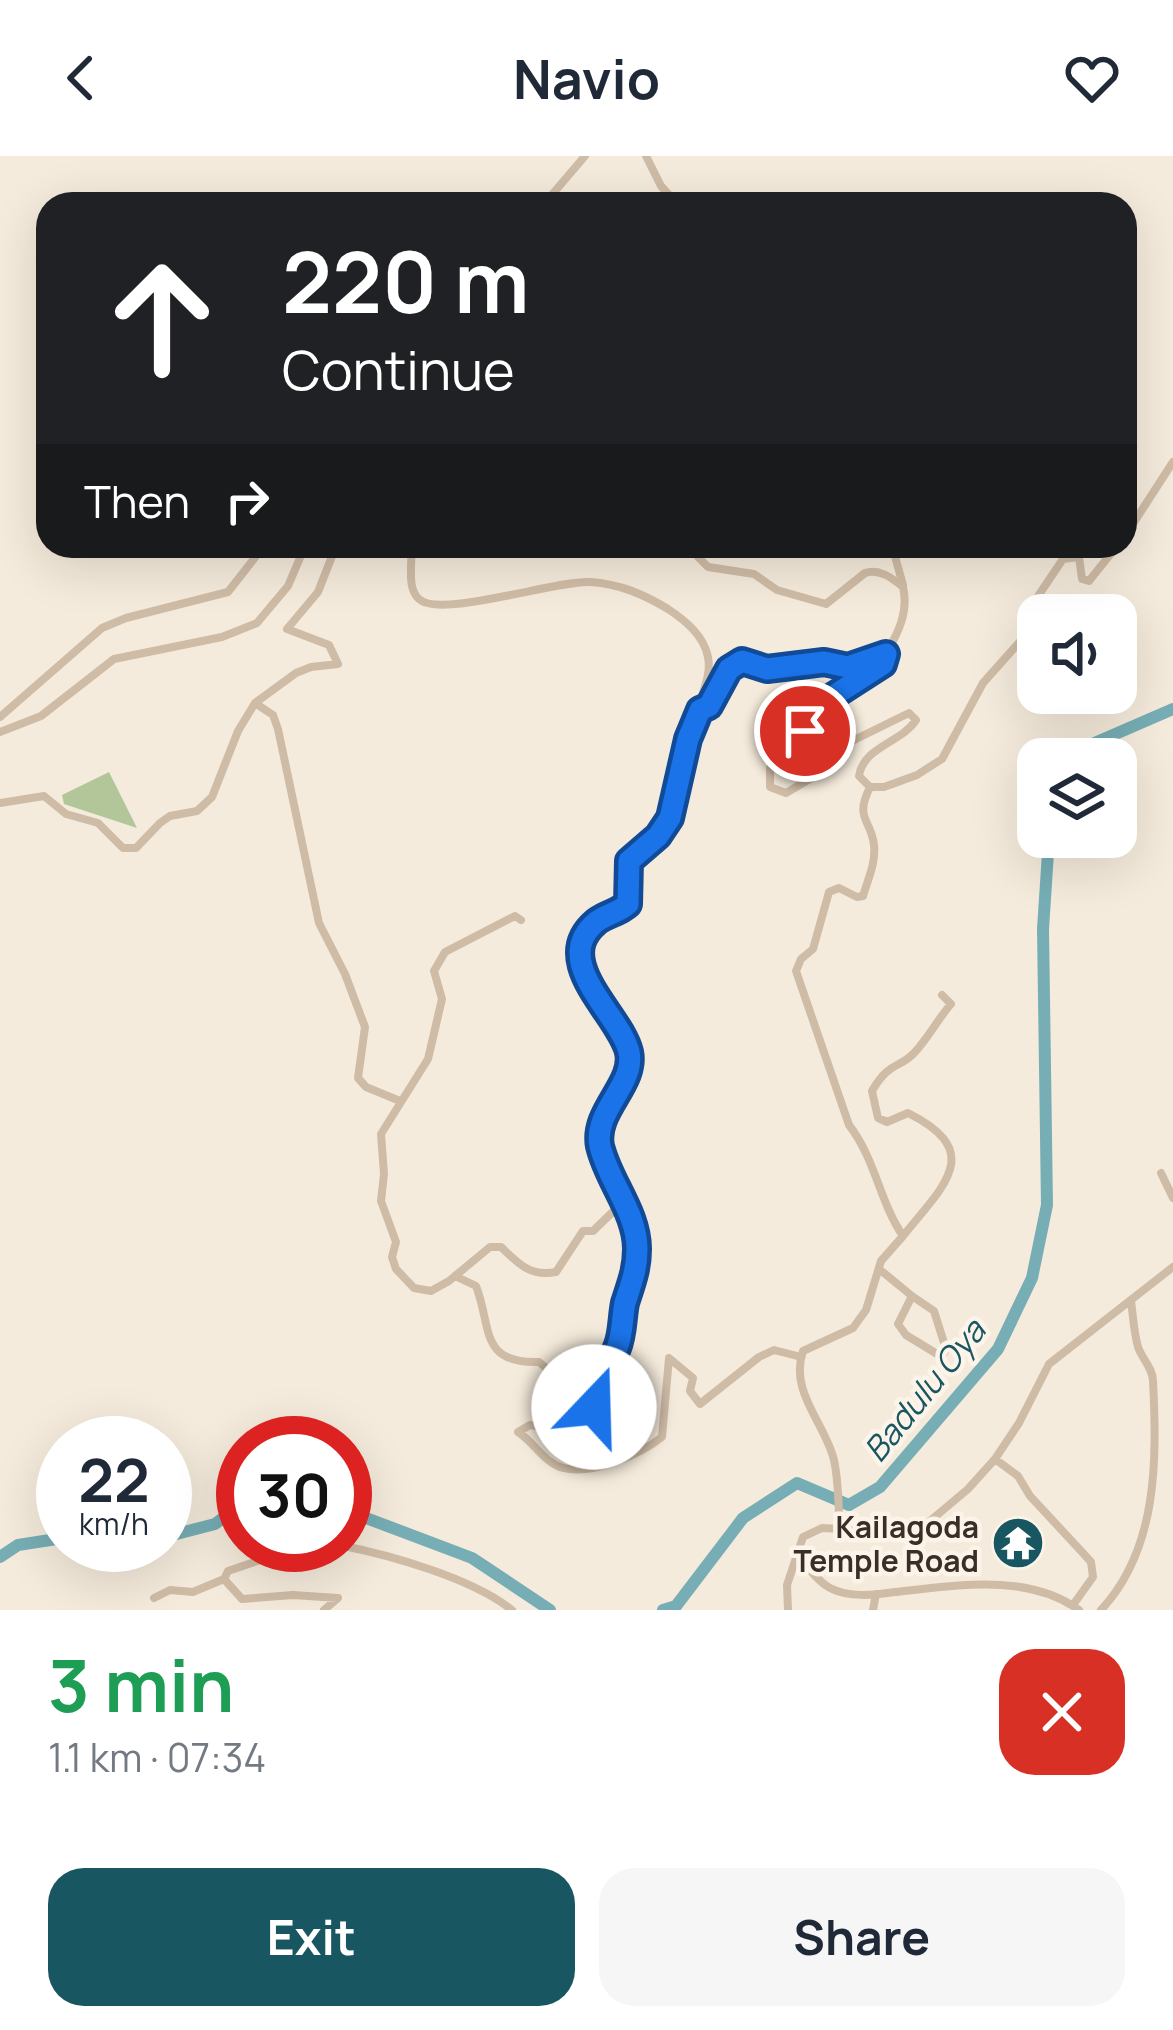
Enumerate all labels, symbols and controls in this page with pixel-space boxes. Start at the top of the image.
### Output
text: Navio [513,41,660,115]
icon: back [48,45,114,111]
icon: heart [1059,45,1125,111]
text: 220 m [282,223,530,338]
icon: ahead [84,240,240,396]
text: Continue [282,332,515,406]
icon: right [214,468,280,534]
text: Then [84,470,190,532]
map controls [1017,594,1137,858]
button: sound [1017,594,1137,714]
pin [754,680,856,782]
icon: arrive [772,698,838,764]
button: layers [1017,738,1137,858]
water label: Badulu Oya [853,1308,996,1470]
position arrow [531,1344,657,1470]
speed limit sign: 30 [216,1416,372,1572]
text: 22 [78,1438,150,1520]
text: km/h [79,1503,149,1544]
place label: Kailagoda Temple Road [794,1506,979,1581]
temple icon: Kailagoda Temple Road [990,1515,1046,1571]
text: 3 min [48,1635,234,1734]
button: close [999,1649,1125,1775]
text: 1.1 km · 07:34 [48,1730,266,1784]
button: Exit [48,1868,575,2006]
button: Share [599,1868,1125,2006]

